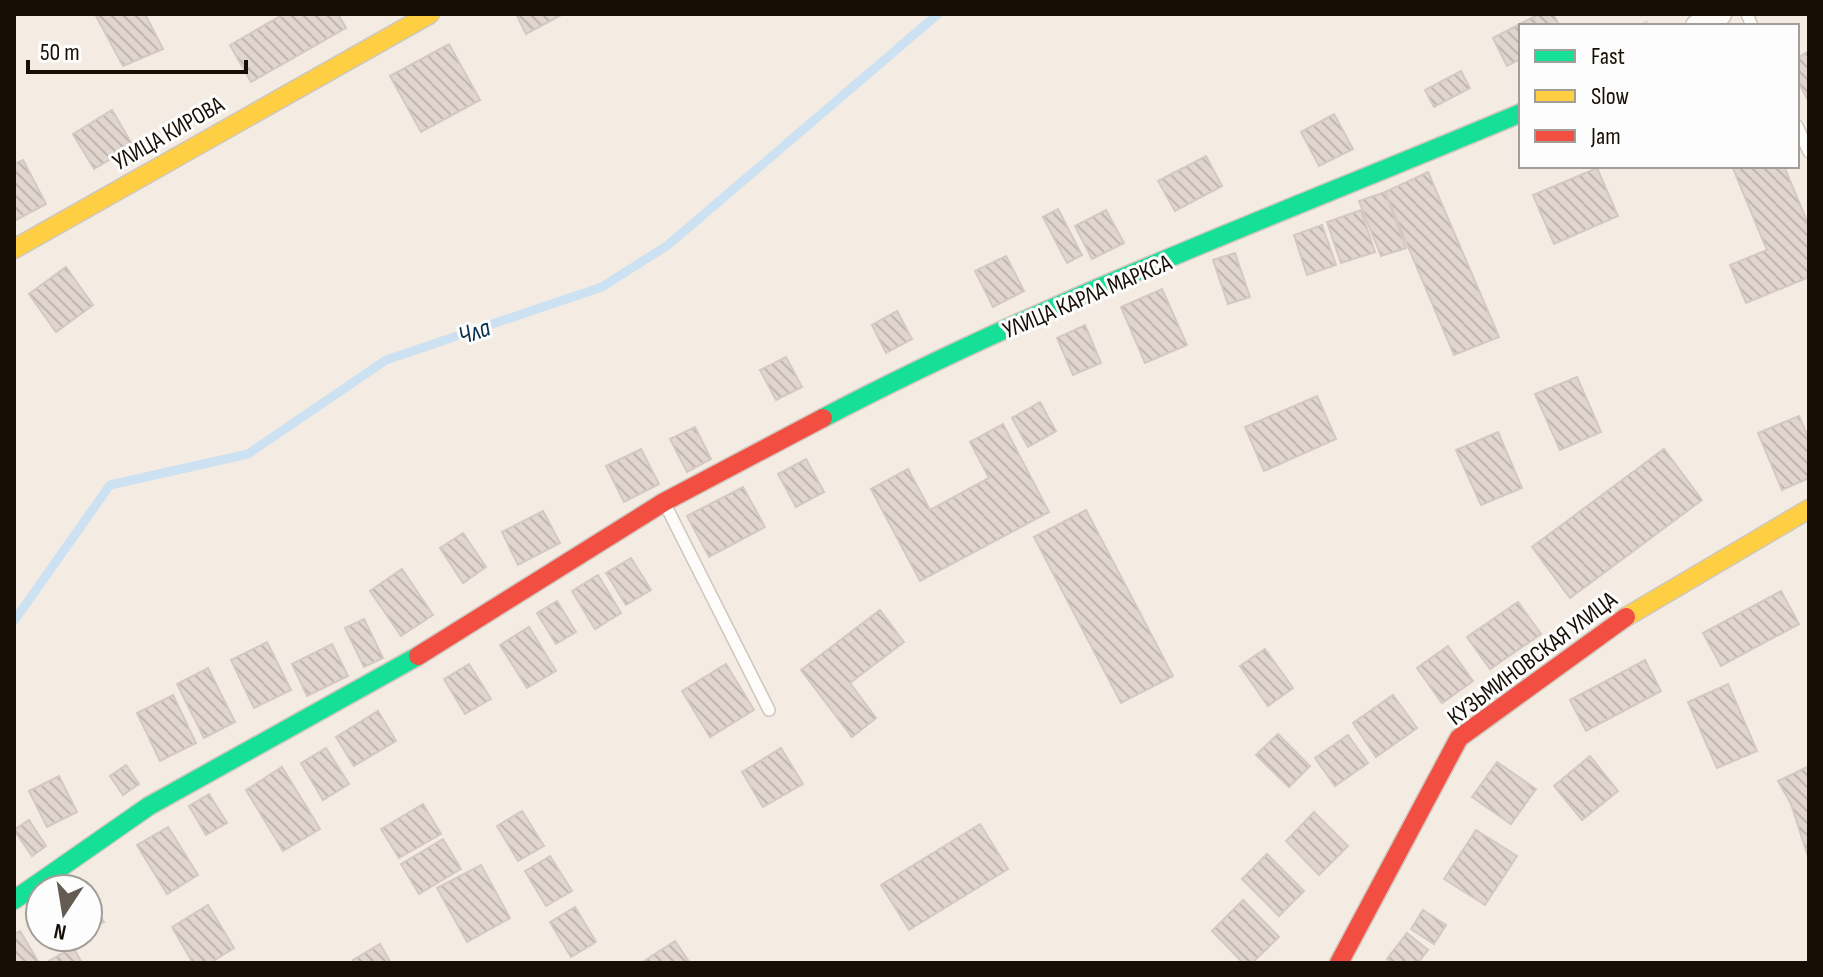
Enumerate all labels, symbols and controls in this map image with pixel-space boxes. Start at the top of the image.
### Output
scale bar [28,24,246,74]
legend [1519,24,1799,168]
text: 50 m [40,38,80,67]
text: Fast [1591,42,1625,71]
text: Slow [1591,82,1629,111]
street label: УЛИЦА КИРОВА [107,90,230,177]
text: Jam [1590,122,1621,151]
street label: УЛИЦА КАРЛА МАРКСА [999,248,1177,345]
water label: Чла [454,312,495,352]
street label: КУЗЬМИНОВСКАЯ УЛИЦА [1442,585,1623,732]
north arrow [24,873,104,953]
text: N [52,917,69,946]

